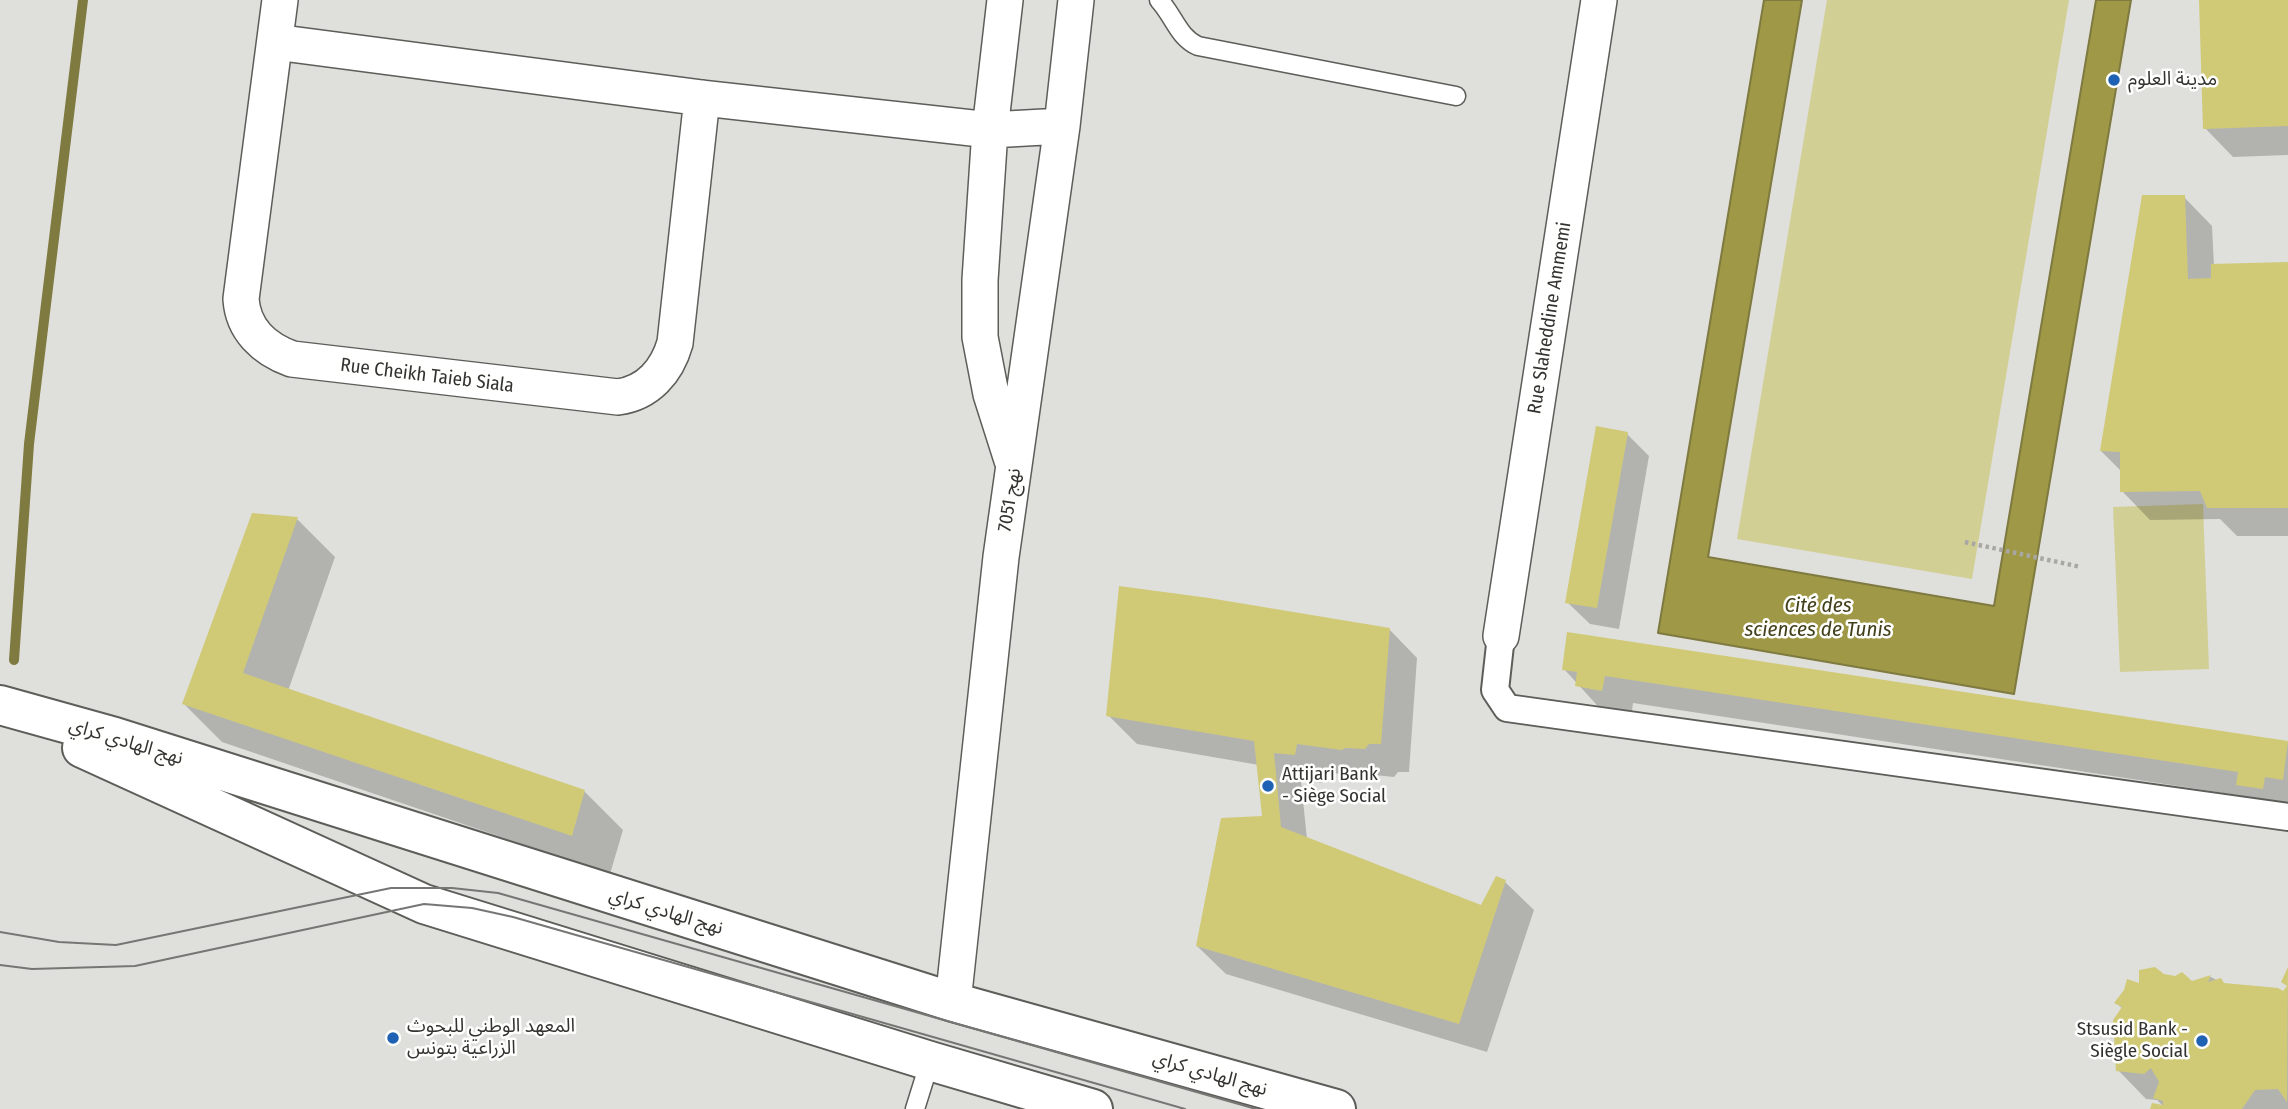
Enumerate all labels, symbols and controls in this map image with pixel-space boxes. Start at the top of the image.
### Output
place label: مدينة العلوم [2128,69,2217,91]
marker: مدينة العلوم [2106,72,2122,88]
street label: Rue Slaheddine Ammemi [1524,220,1576,416]
street label: Rue Cheikh Taieb Siala [339,354,515,398]
street label: نهج 7051 [994,467,1026,533]
water label: Cité des sciences de Tunis [1744,593,1892,643]
street label: نهج الهادي كراي [66,714,186,770]
place label: Attijari Bank - Siège Social [1282,764,1386,808]
marker: Attijari Bank - Siège Social [1260,778,1276,794]
street label: نهج الهادي كراي [606,884,726,940]
place label: المعهد الوطني للبحوث الزراعية بتونس [407,1016,575,1060]
place label: Stsusid Bank - Siègle Social [2077,1019,2188,1063]
marker: المعهد الوطني للبحوث الزراعية بتونس [385,1030,401,1046]
marker: Stsusid Bank - Siègle Social [2194,1033,2210,1049]
street label: نهج الهادي كراي [1150,1047,1270,1101]

